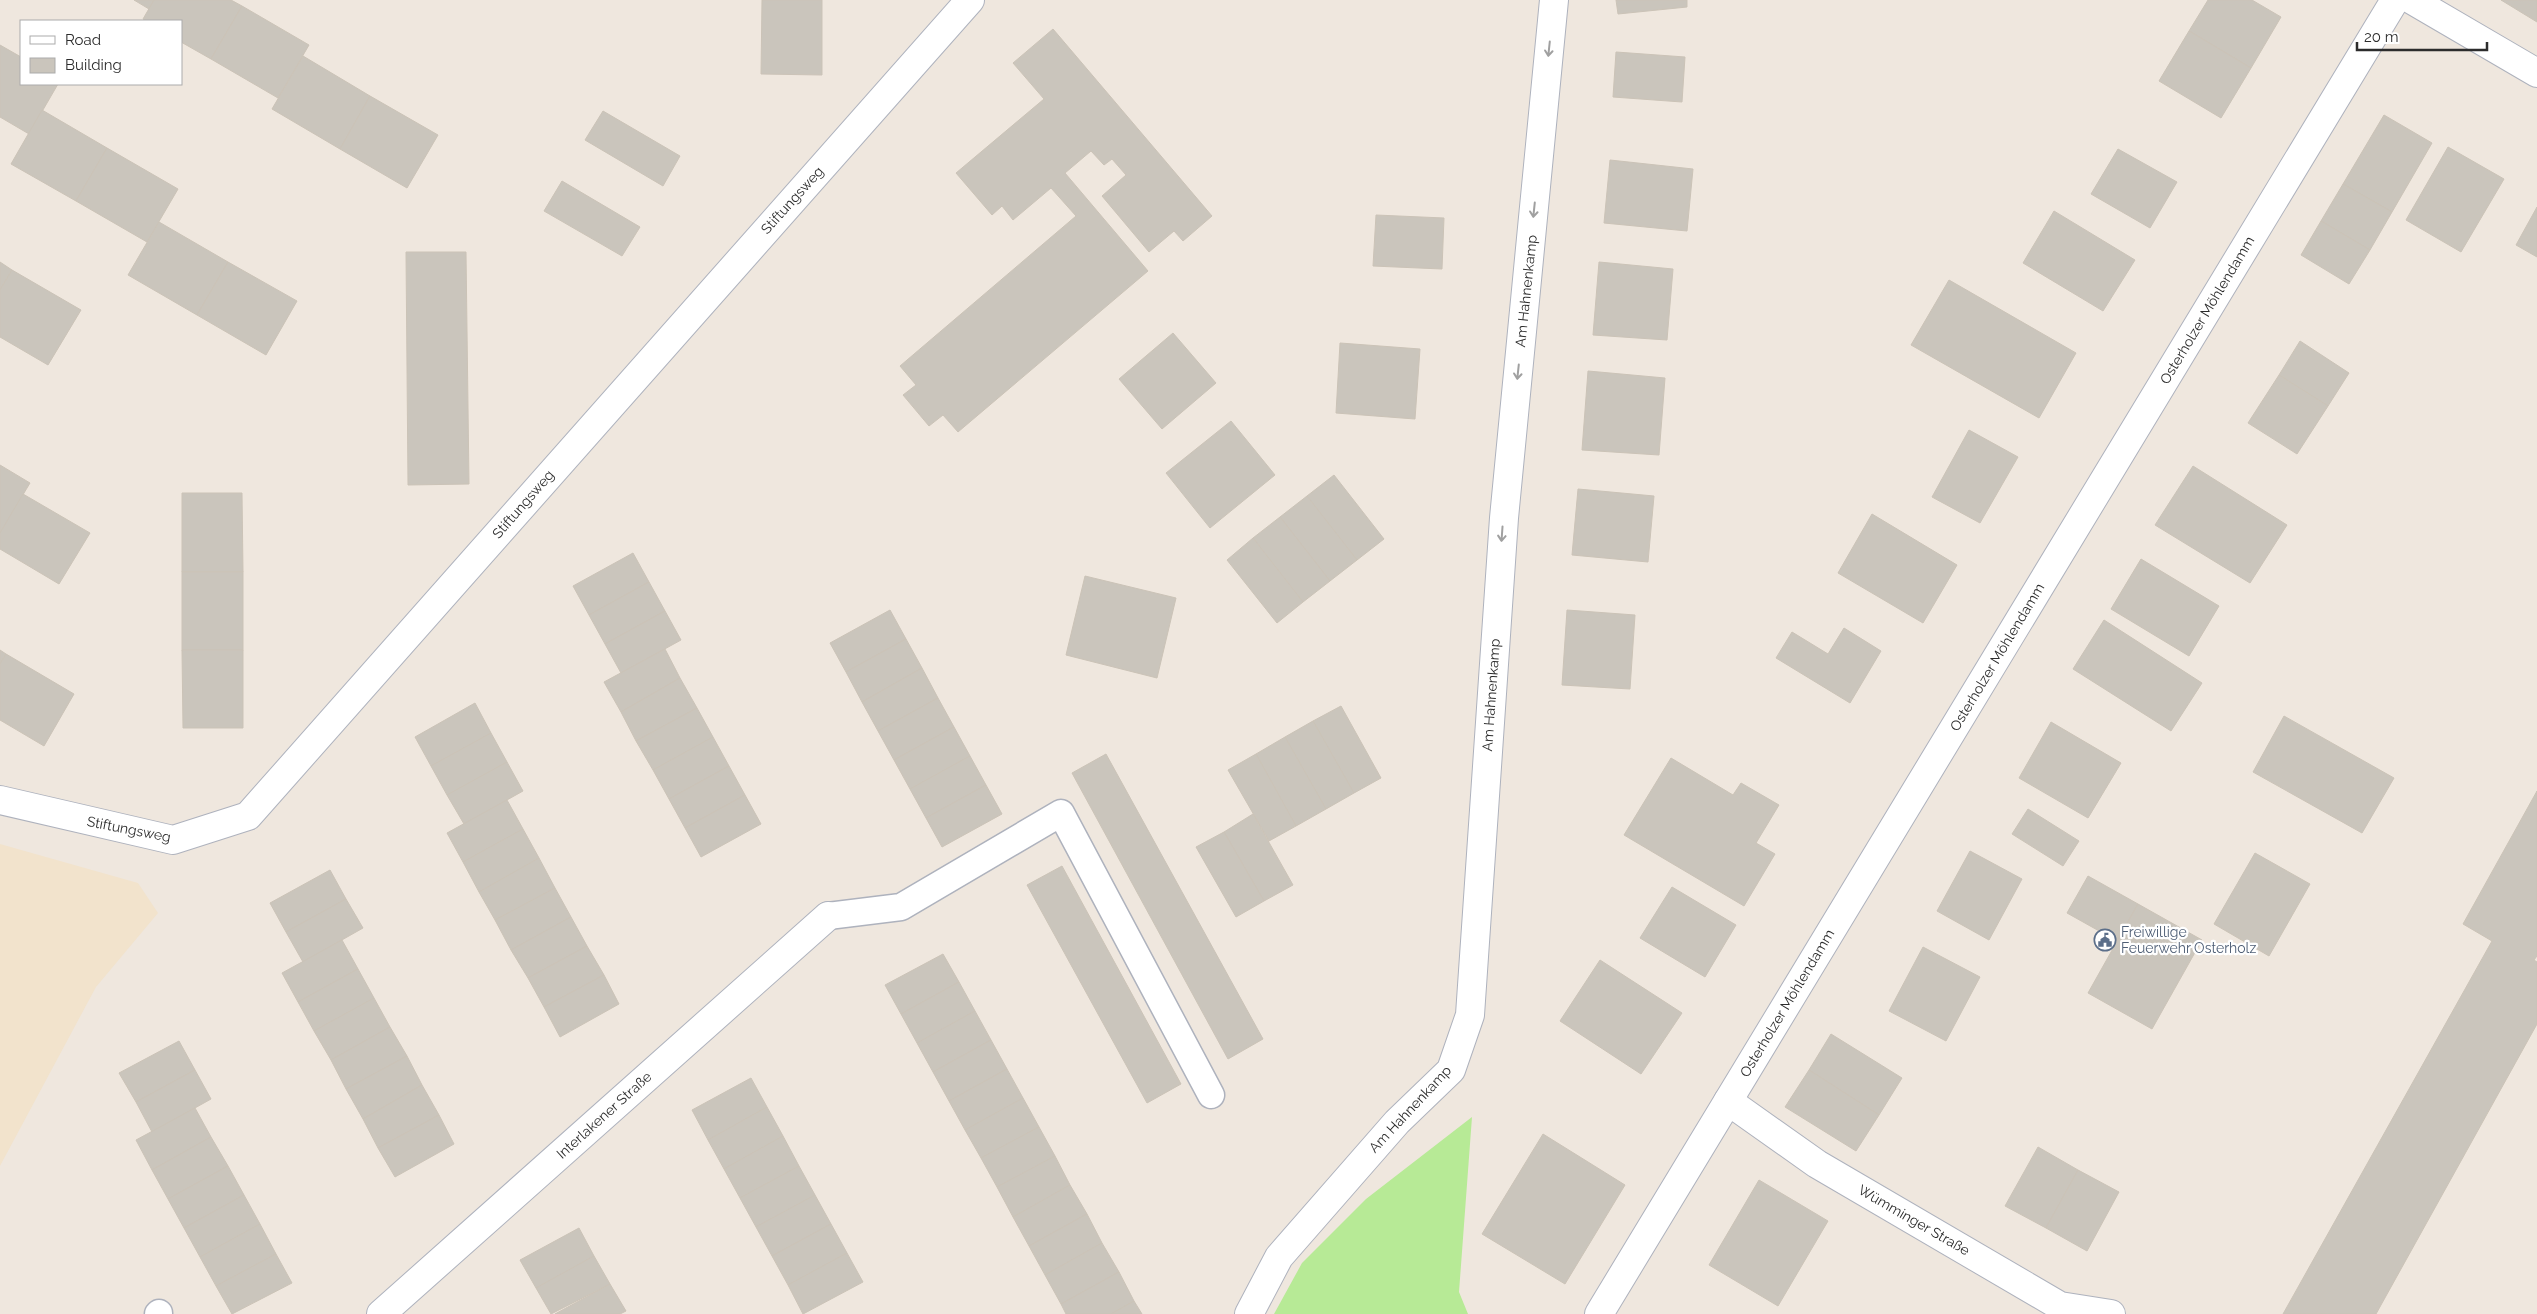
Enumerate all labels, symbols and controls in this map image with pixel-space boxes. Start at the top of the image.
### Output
legend [20,20,182,85]
scale bar [2357,20,2487,52]
text: 20 m [2364,28,2399,46]
text: Road [65,31,101,49]
one-way arrow [1545,40,1554,56]
text: Building [65,56,122,74]
street label: Stiftungsweg [758,163,826,237]
one-way arrow [1529,202,1538,218]
street label: Osterholzer Möhlendamm [2157,233,2257,387]
street label: Am Hahnenkamp [1512,234,1540,348]
one-way arrow [1513,364,1522,380]
street label: Stiftungsweg [489,467,557,541]
one-way arrow [1498,525,1507,541]
street label: Osterholzer Möhlendamm [1947,580,2047,734]
street label: Am Hahnenkamp [1479,638,1503,752]
street label: Stiftungsweg [86,813,172,845]
place label: Freiwillige Feuerwehr Osterholz [2121,924,2256,956]
street label: Osterholzer Möhlendamm [1737,926,1837,1080]
public building icon: Freiwillige Feuerwehr Osterholz [2093,928,2117,952]
street label: Am Hahnenkamp [1366,1062,1455,1156]
street label: Interlakener Straße [553,1068,655,1162]
street label: Wümminger Straße [1855,1182,1973,1258]

